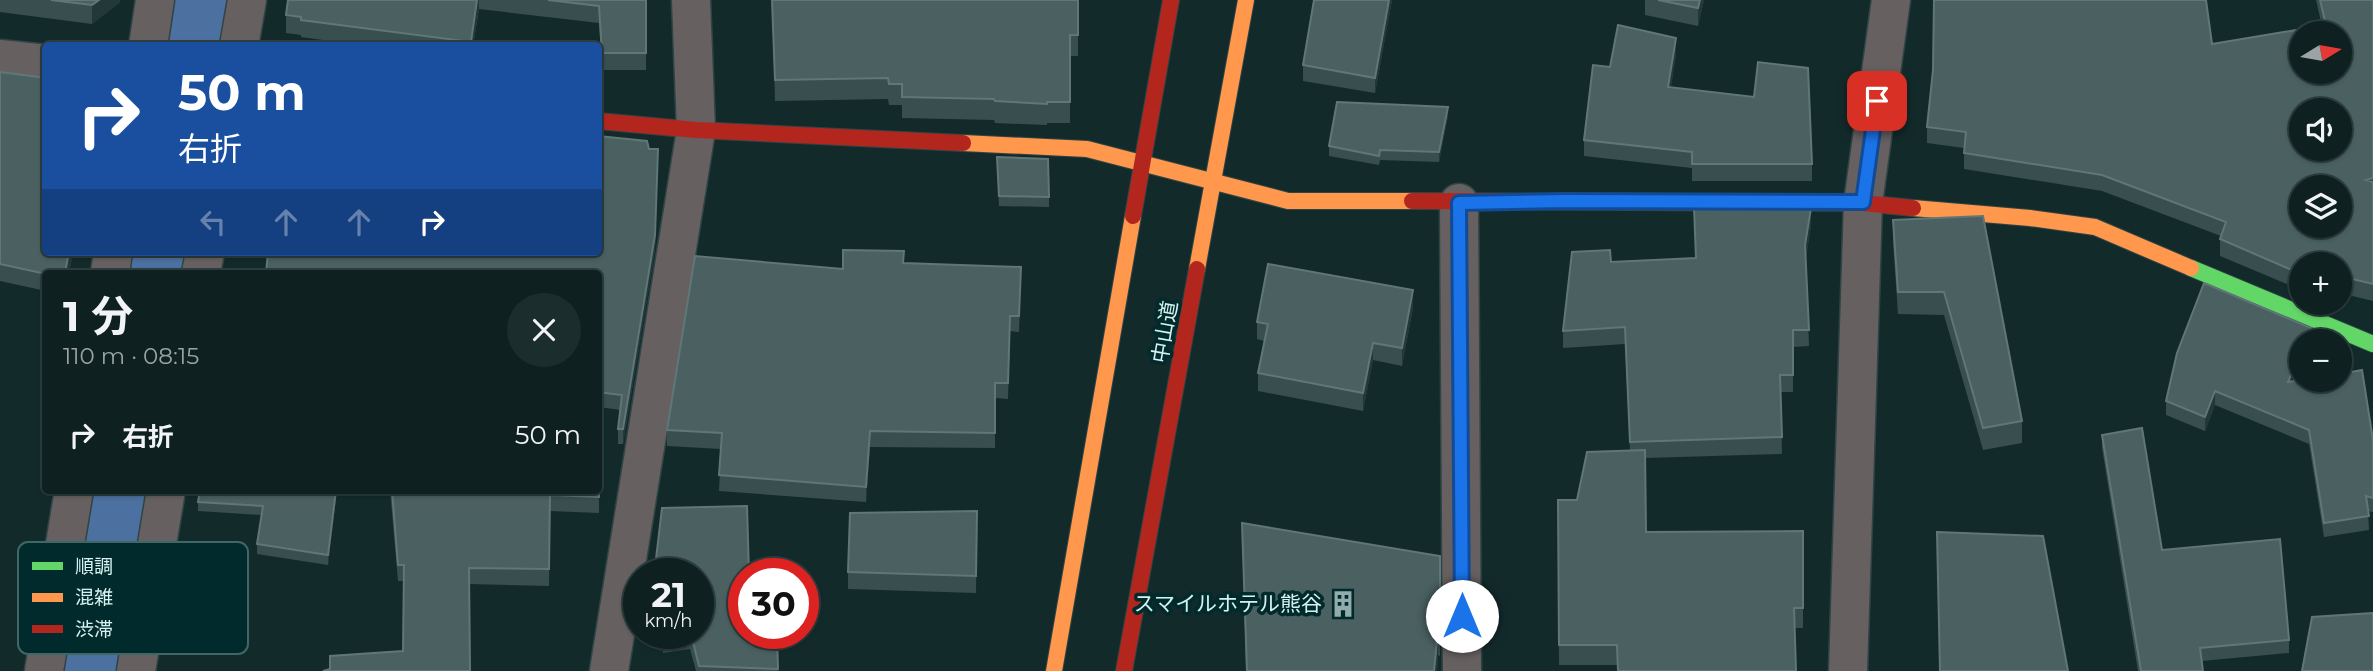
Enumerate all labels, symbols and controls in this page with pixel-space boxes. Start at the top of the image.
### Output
north arrow [2289,21,2352,84]
map controls [2289,21,2352,392]
text: 50 m [178,63,306,122]
icon: right [63,70,154,161]
pin [1847,71,1907,131]
icon: arrive [1858,82,1896,120]
button: sound [2289,98,2352,161]
text: 右折 [178,129,242,168]
button: layers [2289,175,2352,238]
icon: left [194,203,232,241]
icon: ahead [267,203,305,241]
icon: ahead [340,203,378,241]
icon: right [413,203,451,241]
button: + [2289,252,2352,315]
text: 1 分 [63,290,133,342]
button: close [507,293,581,367]
street label: 中山道 [1147,299,1182,365]
button: − [2289,329,2352,392]
text: 110 m · 08:15 [63,342,199,370]
icon: right [63,416,101,454]
text: 50 m [515,419,581,451]
text: 右折 [122,421,174,453]
legend [18,542,248,654]
text: 順調 [75,555,113,578]
speed limit sign: 30 [728,558,819,649]
text: 21 [651,573,686,616]
position arrow [1425,579,1499,653]
text: 混雑 [75,586,113,609]
building icon: スマイルホテル熊谷 [1328,589,1358,619]
place label: スマイルホテル熊谷 [1134,591,1322,616]
text: km/h [644,610,693,632]
text: 渋滞 [75,618,113,641]

